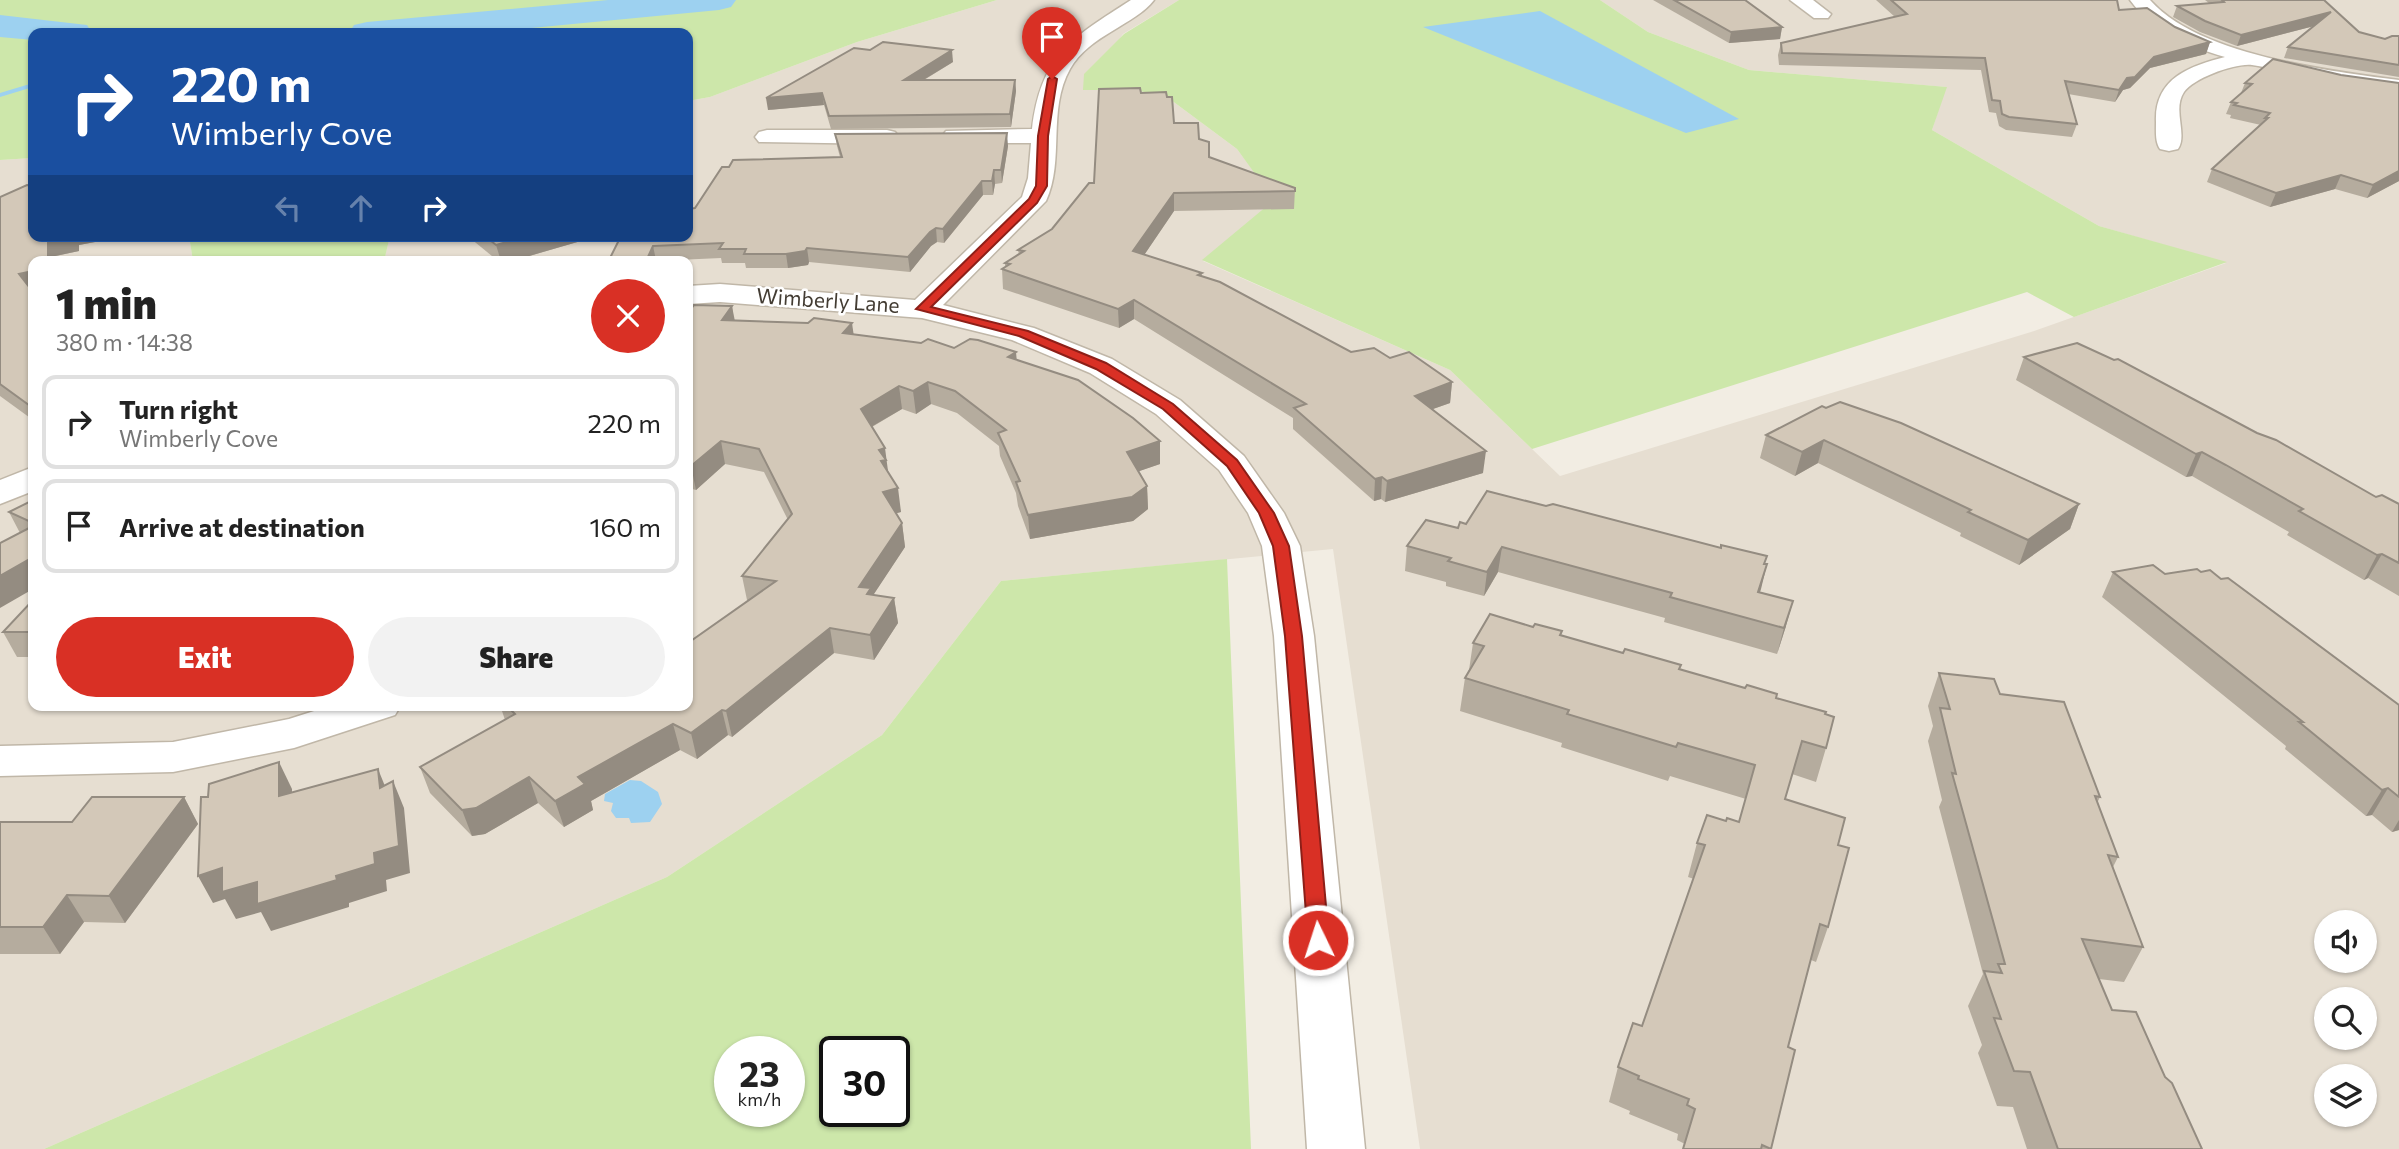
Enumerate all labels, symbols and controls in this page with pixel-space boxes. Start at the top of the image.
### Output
pin [1022,7,1082,79]
icon: arrive [1033,18,1071,56]
text: 220 m [171,52,311,112]
icon: right [56,56,147,147]
text: Wimberly Cove [171,112,392,152]
icon: left [269,189,307,227]
icon: ahead [342,189,380,227]
icon: right [415,189,453,227]
text: 1 min [56,276,157,328]
button: close [591,279,665,353]
street label: Wimberly Lane [756,282,900,317]
text: 380 m · 14:38 [56,328,193,356]
text: Turn right [119,393,238,424]
icon: right [60,403,98,441]
text: 220 m [588,407,661,438]
text: Wimberly Cove [119,424,278,452]
icon: arrive [60,507,98,545]
text: Arrive at destination [119,511,365,542]
text: 160 m [589,511,661,542]
button: Exit [56,617,354,697]
button: Share [368,617,665,697]
position arrow [1281,903,1355,977]
map controls [2314,910,2377,1127]
button: sound [2314,910,2377,973]
button: search [2314,987,2377,1050]
speed limit sign: 30 [819,1036,910,1127]
text: 23 [739,1051,780,1094]
button: layers [2314,1064,2377,1127]
text: km/h [738,1088,781,1110]

